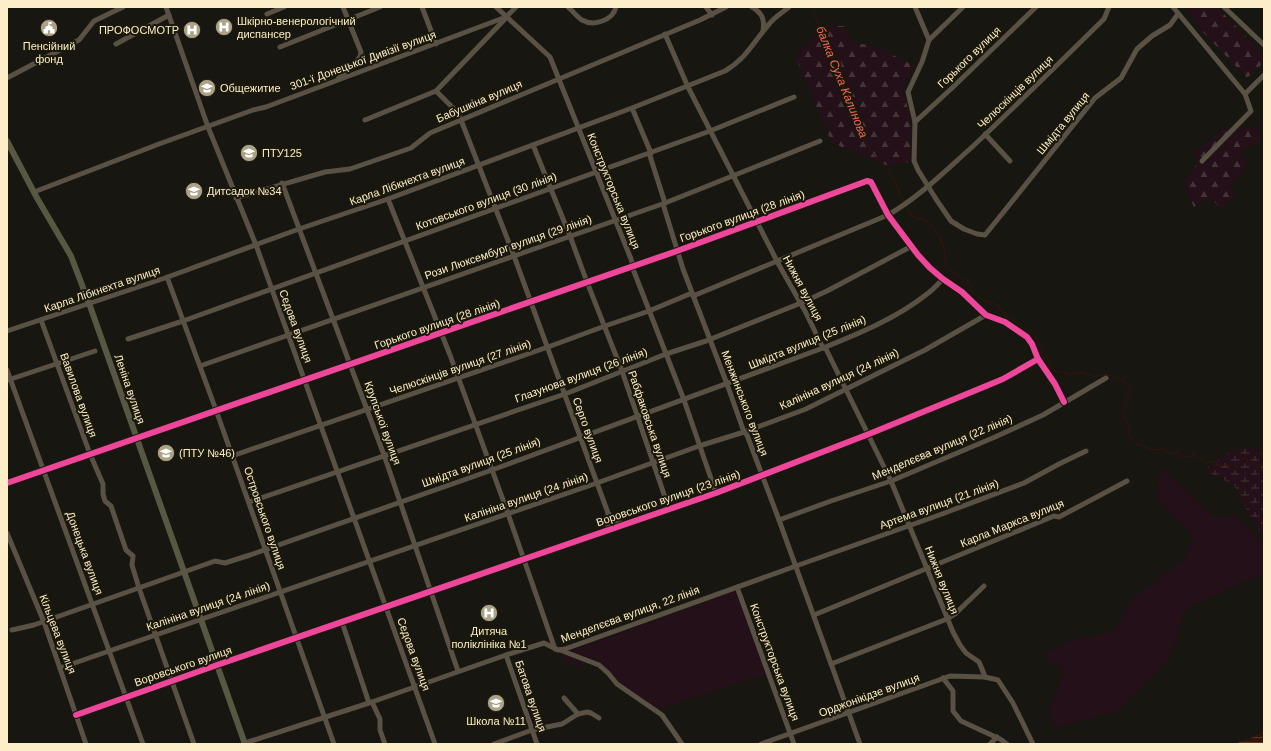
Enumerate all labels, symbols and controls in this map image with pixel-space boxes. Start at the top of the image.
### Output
place label: Шкірно-венерологічний диспансер [237,15,356,40]
hospital icon: Шкірно-венерологічний диспансер [214,17,234,37]
public building icon: Пенсійний фонд [39,18,59,38]
hospital icon: ПРОФОСМОТР [182,20,202,40]
place label: ПРОФОСМОТР [99,24,179,36]
water label: балка Суха Калинова [813,24,871,140]
street label: Горького вулиця [935,24,1003,90]
street label: 301-ї Донецької Дивізії вулиця [288,28,438,92]
place label: Пенсійний фонд [23,40,75,65]
street label: Челюскінців вулиця [975,53,1055,131]
school or university icon: Общежитие [197,78,217,98]
street label: Бабушкіна вулиця [434,78,524,124]
place label: Общежитие [220,82,281,94]
street label: Шмідта вулиця [1034,90,1092,156]
street label: Конструкторська вулиця [585,131,643,251]
school or university icon: ПТУ125 [239,143,259,163]
place label: ПТУ125 [262,147,302,159]
street label: Карла Лібкнехта вулиця [348,155,466,207]
street label: Котовського вулиця (30 лiнiя) [414,170,558,232]
school or university icon: Дитсадок №34 [184,181,204,201]
place label: Дитсадок №34 [207,185,282,197]
street label: Горького вулиця (28 лiнiя) [678,188,806,244]
street label: Рози Люксембург вулиця (29 лiнiя) [423,213,593,281]
street label: Нижня вулиця [781,253,825,323]
street label: Карла Лібкнехта вулиця [42,263,162,314]
street label: Седова вулиця [277,288,315,364]
street label: Горького вулиця (28 лiнiя) [373,297,501,351]
street label: Шмідта вулиця (25 лiнiя) [747,313,867,371]
street label: Челюскінців вулиця (27 лiнiя) [388,337,532,397]
street label: Глазунова вулиця (26 лiнiя) [513,345,649,405]
street label: Калініна вулиця (24 лiнiя) [778,346,900,412]
street label: Менжинського вулиця [719,349,771,457]
street label: Вавилова вулиця [58,351,100,439]
street label: Леніна вулиця [112,353,148,425]
street label: Рабфаковська вулиця [626,369,674,479]
street label: Крупської вулиця [362,380,404,466]
street label: Серго вулиця [571,396,605,464]
street label: Менделєєва вулиця (22 лiнiя) [870,412,1014,482]
street label: Шмідта вулиця (25 лiнiя) [420,435,542,489]
school or university icon: (ПТУ №46) [156,443,176,463]
place label: (ПТУ №46) [179,447,235,459]
street label: Островського вулиця [242,465,288,571]
street label: Воровського вулиця (23 лiнiя) [594,468,742,528]
street label: Калініна вулиця (24 лiнiя) [463,470,589,524]
street label: Артема вулиця (21 лiнiя) [878,477,1000,531]
street label: Карла Маркса вулиця [958,497,1066,549]
street label: Донецька вулиця [64,510,106,596]
street label: Нижня вулиця [923,544,961,616]
street label: Калініна вулиця (24 лiнiя) [145,579,271,633]
street label: Менделєєва вулиця, 22 лінія [559,583,701,645]
street label: Кільцева вулиця [37,593,79,675]
street label: Конструкторська вулиця [748,602,802,722]
hospital icon: Дитяча поліклініка №1 [479,603,499,623]
street label: Седова вулиця [395,616,433,692]
place label: Дитяча поліклініка №1 [451,625,527,650]
street label: Воровського вулиця [133,644,233,688]
street label: Батова вулиця [513,659,549,733]
street label: Орджонікідзе вулиця [817,671,921,719]
school or university icon: Школа №11 [486,693,506,713]
place label: Школа №11 [466,715,526,727]

